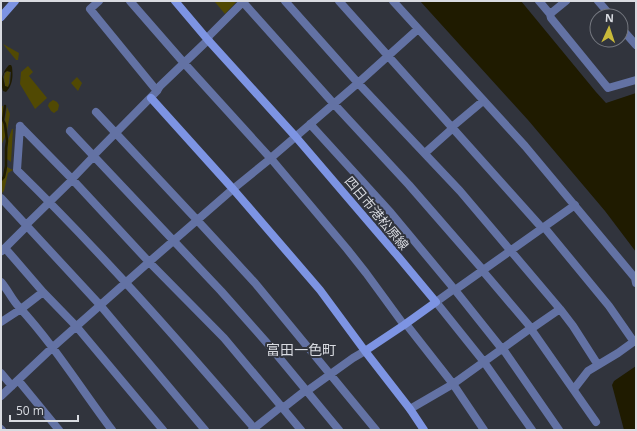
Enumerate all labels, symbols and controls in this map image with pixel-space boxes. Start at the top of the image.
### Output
north arrow [589,8,629,48]
text: N [605,10,614,25]
street label: 四日市港松原線 [341,172,413,254]
district label: 富田一色町 [266,340,336,359]
scale bar [10,397,78,423]
text: 50 m [16,402,44,419]

